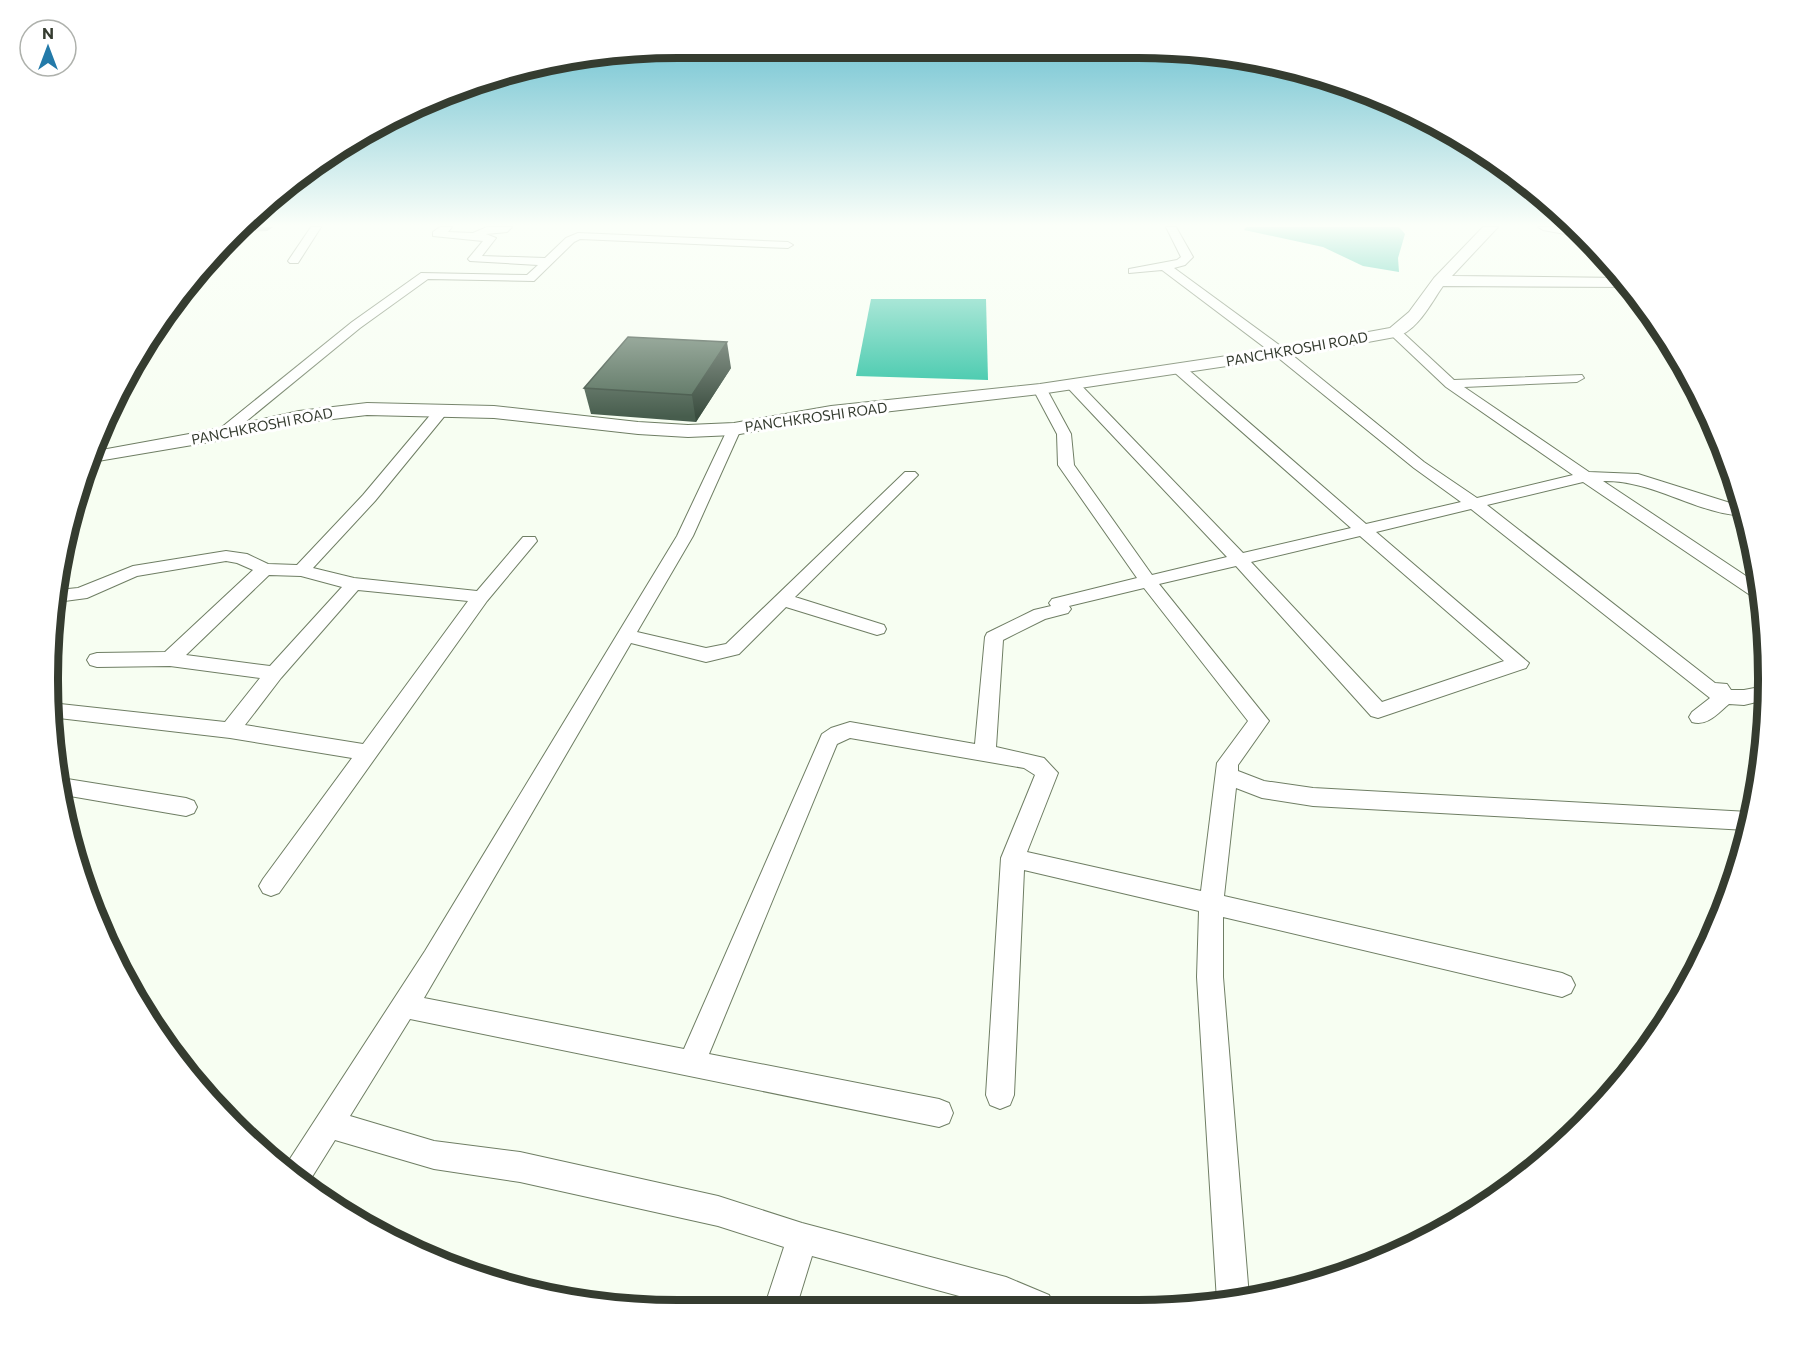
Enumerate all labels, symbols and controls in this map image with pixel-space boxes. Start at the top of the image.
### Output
north arrow [18,18,78,78]
text: N [42,23,54,42]
street label: PANCHKROSHI ROAD [1225,328,1369,369]
street label: PANCHKROSHI ROAD [744,398,888,435]
street label: PANCHKROSHI ROAD [190,403,334,448]

